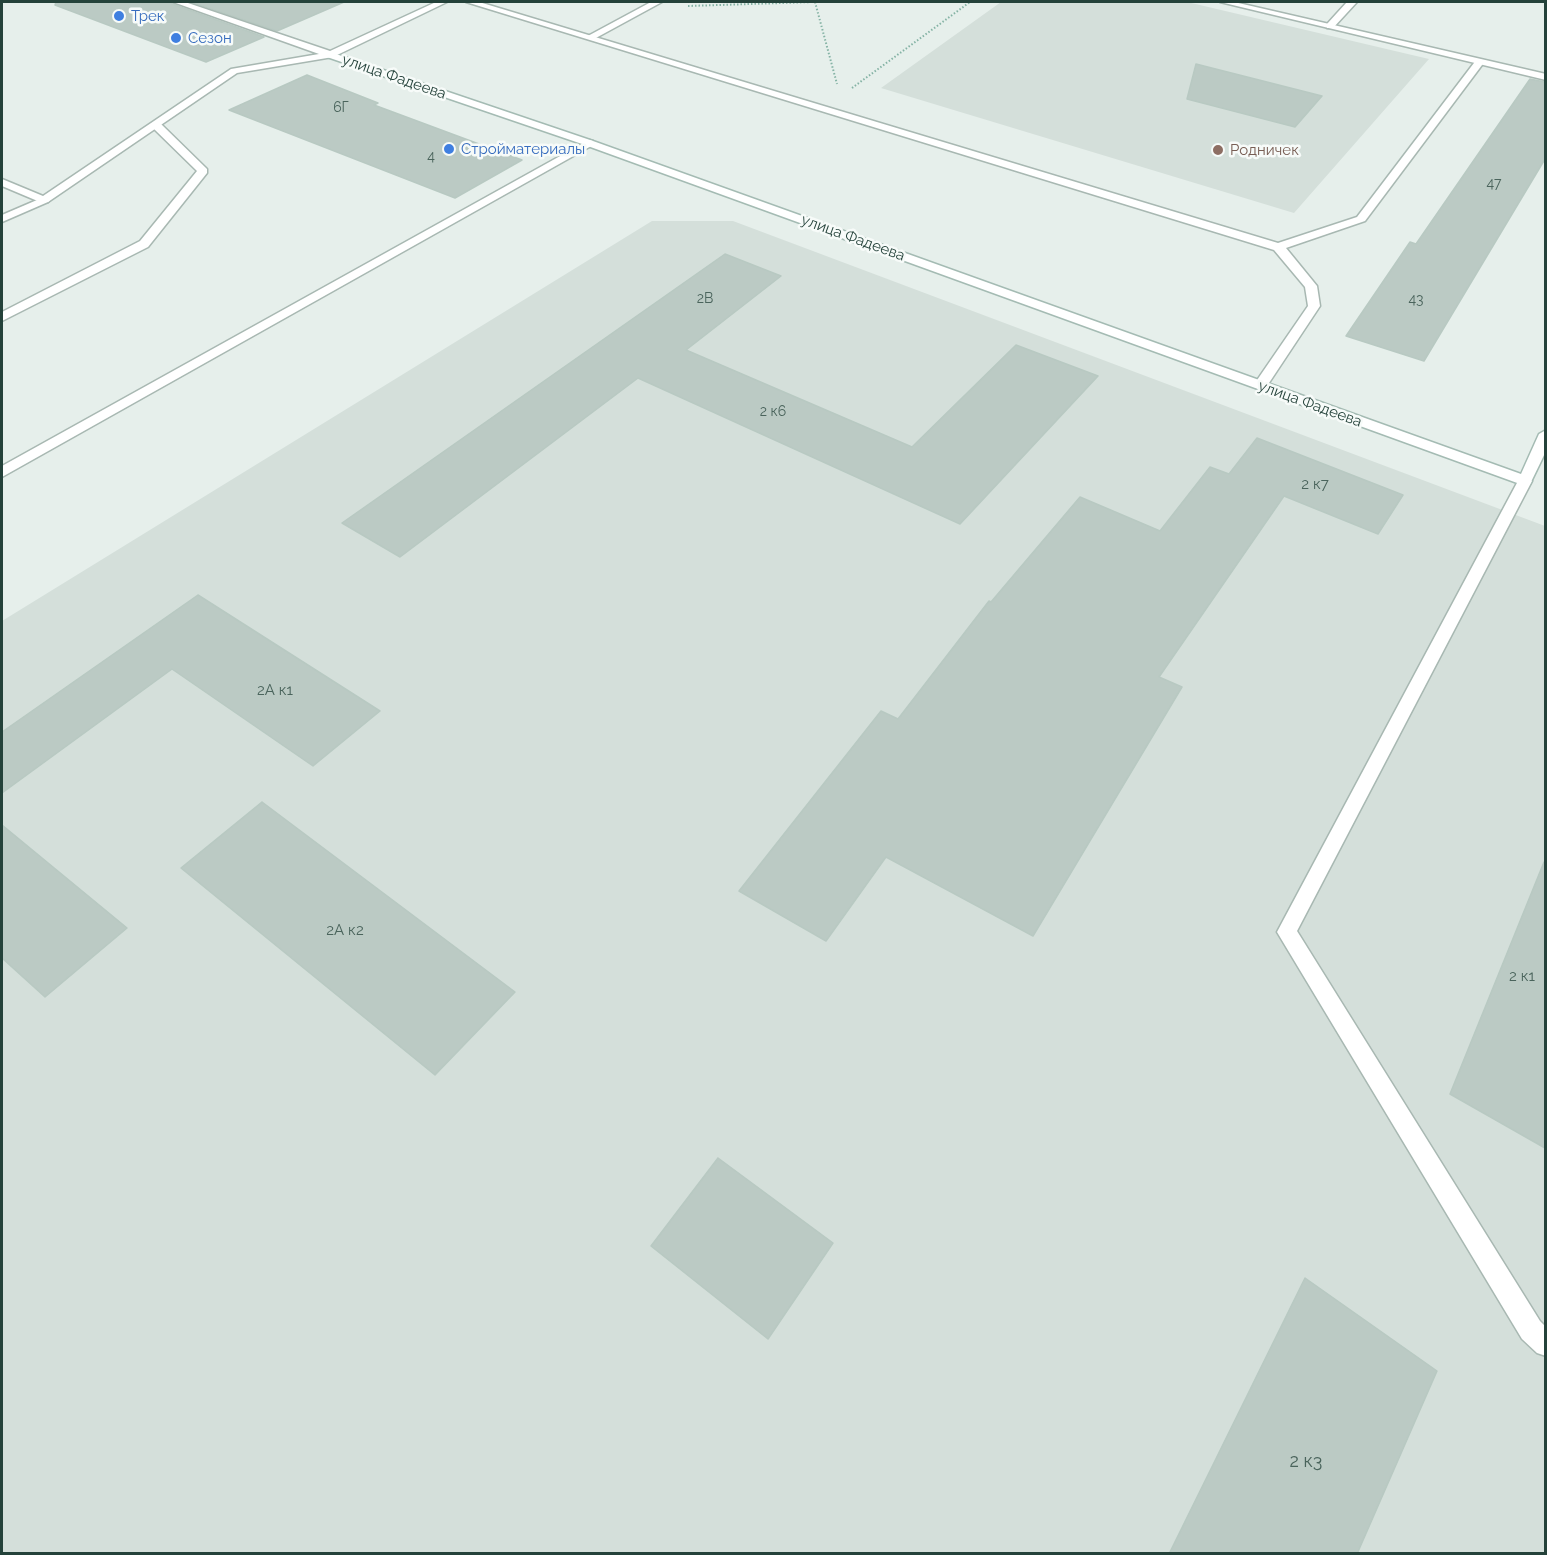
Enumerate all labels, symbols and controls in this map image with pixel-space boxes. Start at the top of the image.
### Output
place label: Трек [131,7,165,25]
marker: Трек [112,9,126,23]
place label: Сезон [188,29,232,47]
marker: Сезон [169,31,183,45]
street label: улица Фадеева [340,51,448,103]
house number: 6Г [333,100,349,116]
place label: Стройматериалы [461,140,585,158]
place label: Родничек [1230,141,1299,159]
marker: Стройматериалы [442,142,456,156]
marker: Родничек [1211,143,1225,157]
house number: 4 [427,149,435,165]
house number: 47 [1486,176,1502,192]
street label: улица Фадеева [799,211,907,265]
house number: 2В [697,291,713,307]
house number: 43 [1408,292,1424,308]
street label: улица Фадеева [1256,377,1364,431]
house number: 2 к6 [760,404,786,420]
house number: 2 к7 [1301,475,1329,493]
house number: 2А к1 [257,681,293,699]
house number: 2А к2 [326,921,364,939]
house number: 2 к1 [1509,967,1535,985]
house number: 2 к3 [1290,1451,1322,1473]

